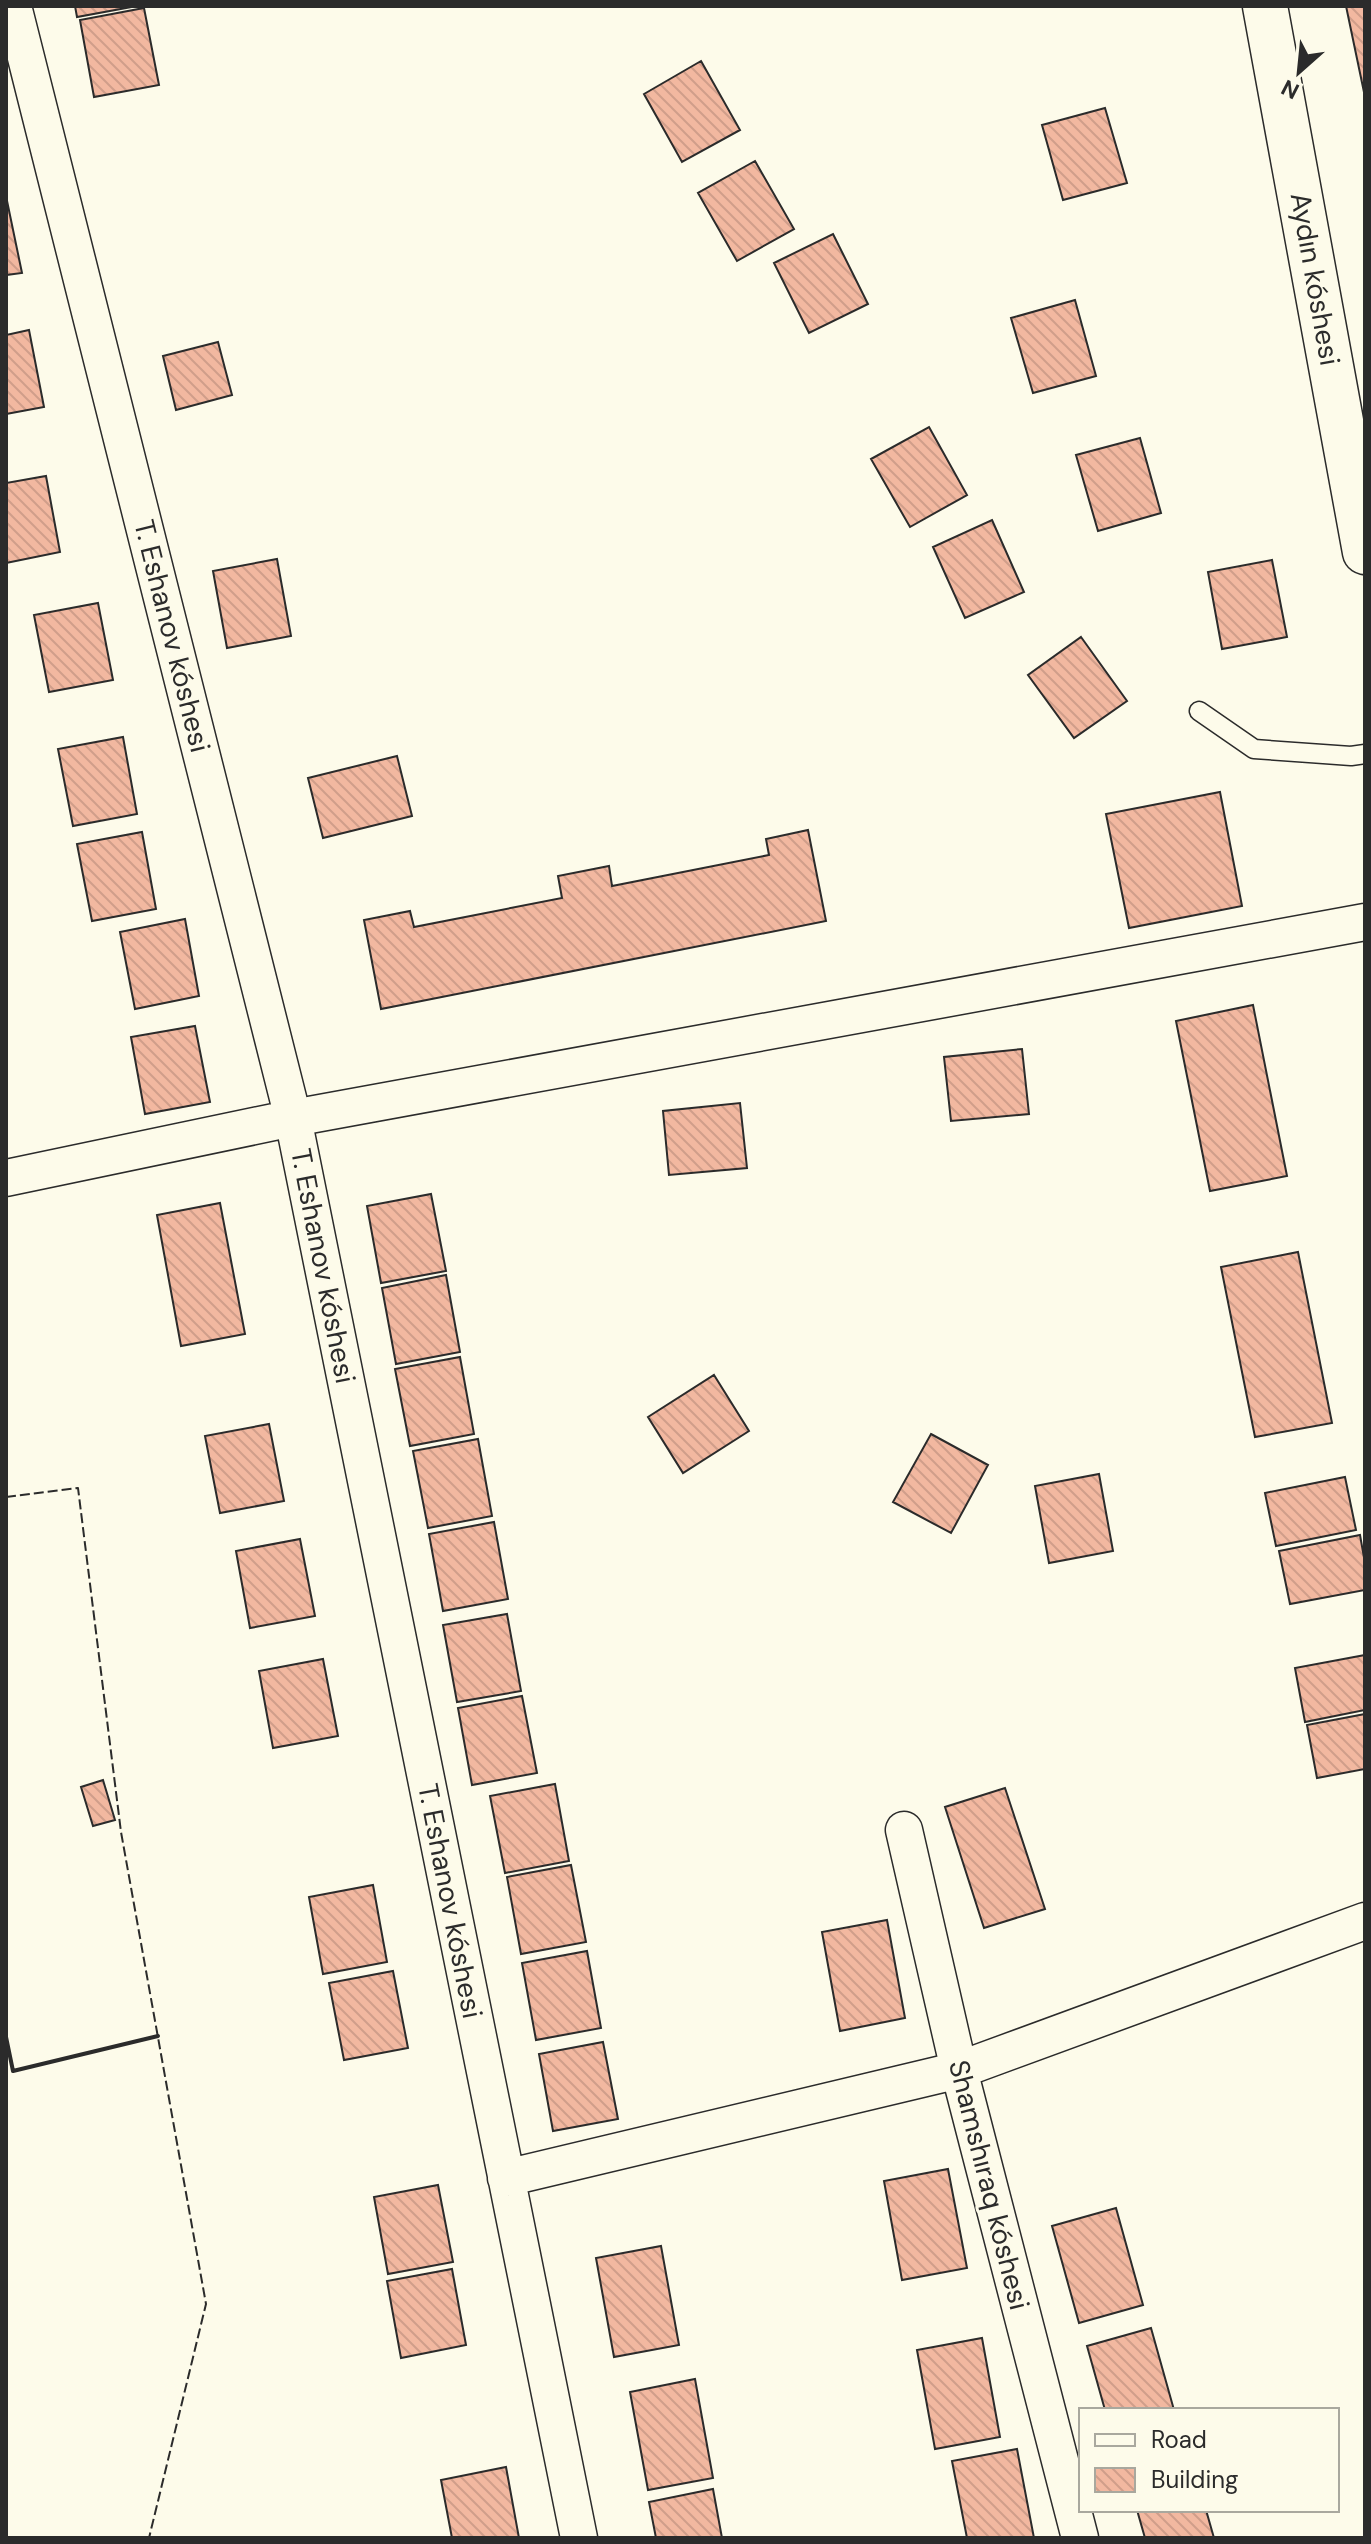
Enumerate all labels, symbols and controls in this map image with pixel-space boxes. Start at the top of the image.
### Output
north arrow [1259,32,1339,112]
text: N [1276,73,1304,106]
street label: Aydın kóshesi [1282,190,1348,368]
street label: T. Eshanov kóshesi [125,516,219,756]
street label: T. Eshanov kóshesi [282,1145,364,1387]
street label: T. Eshanov kóshesi [409,1780,491,2022]
street label: Shamshıraq kóshesi [940,2056,1038,2314]
legend [1079,2408,1339,2512]
text: Road [1151,2424,1207,2455]
text: Building [1151,2464,1238,2495]

